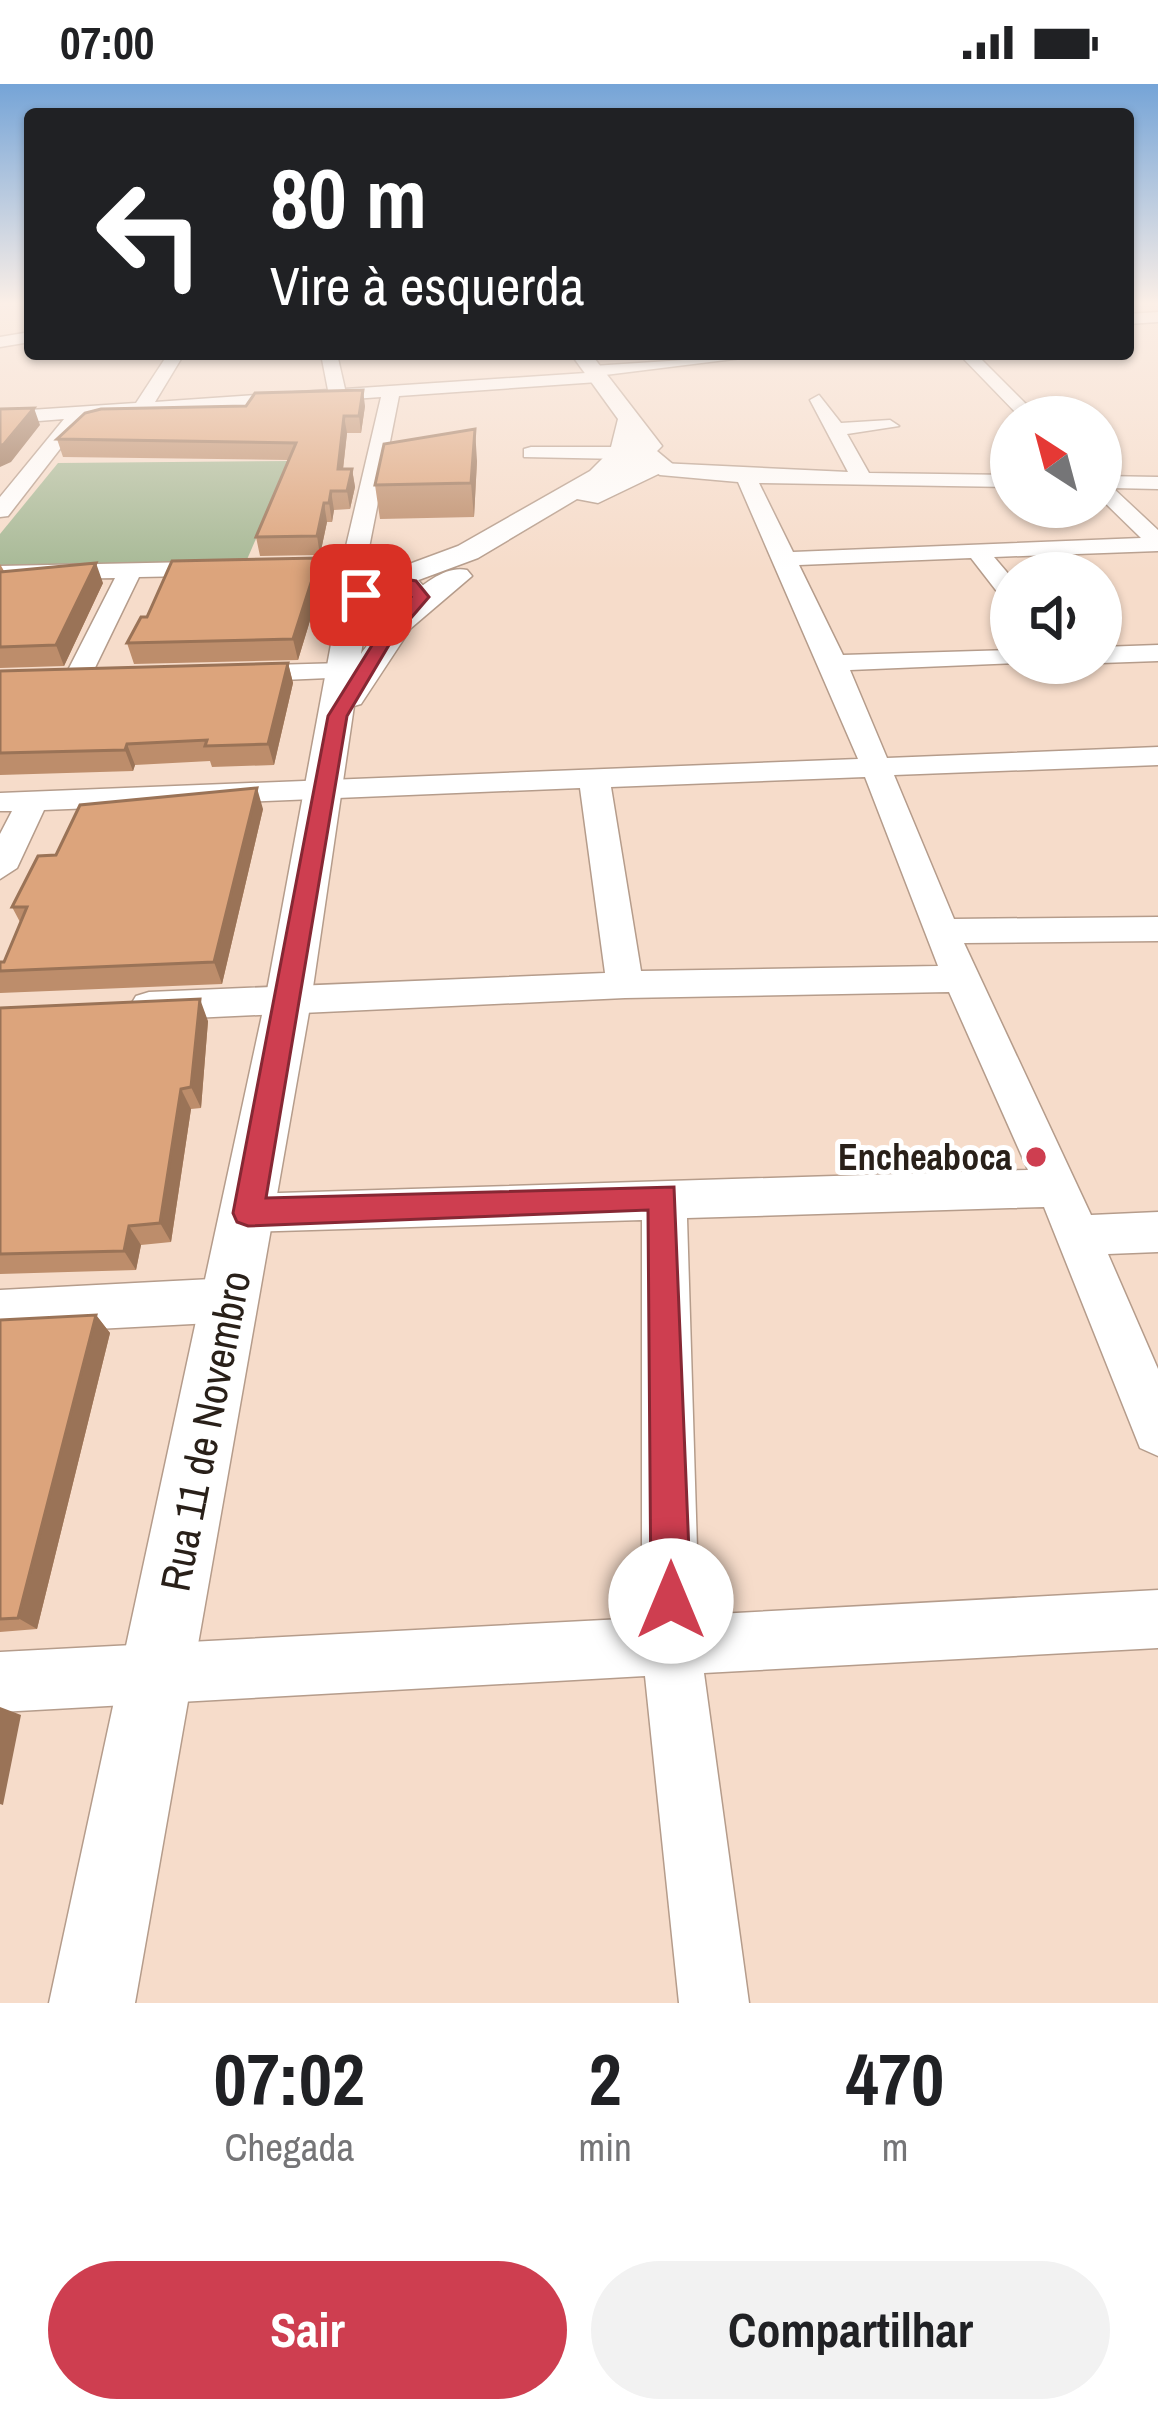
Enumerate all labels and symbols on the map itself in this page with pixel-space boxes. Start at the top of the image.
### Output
north arrow [990,396,1122,528]
pin [310,544,412,646]
place label: Encheaboca [838,1133,1013,1181]
marker: Encheaboca [1023,1144,1049,1170]
street label: Rua 11 de Novembro [147,1266,263,1596]
position arrow [608,1538,734,1664]

